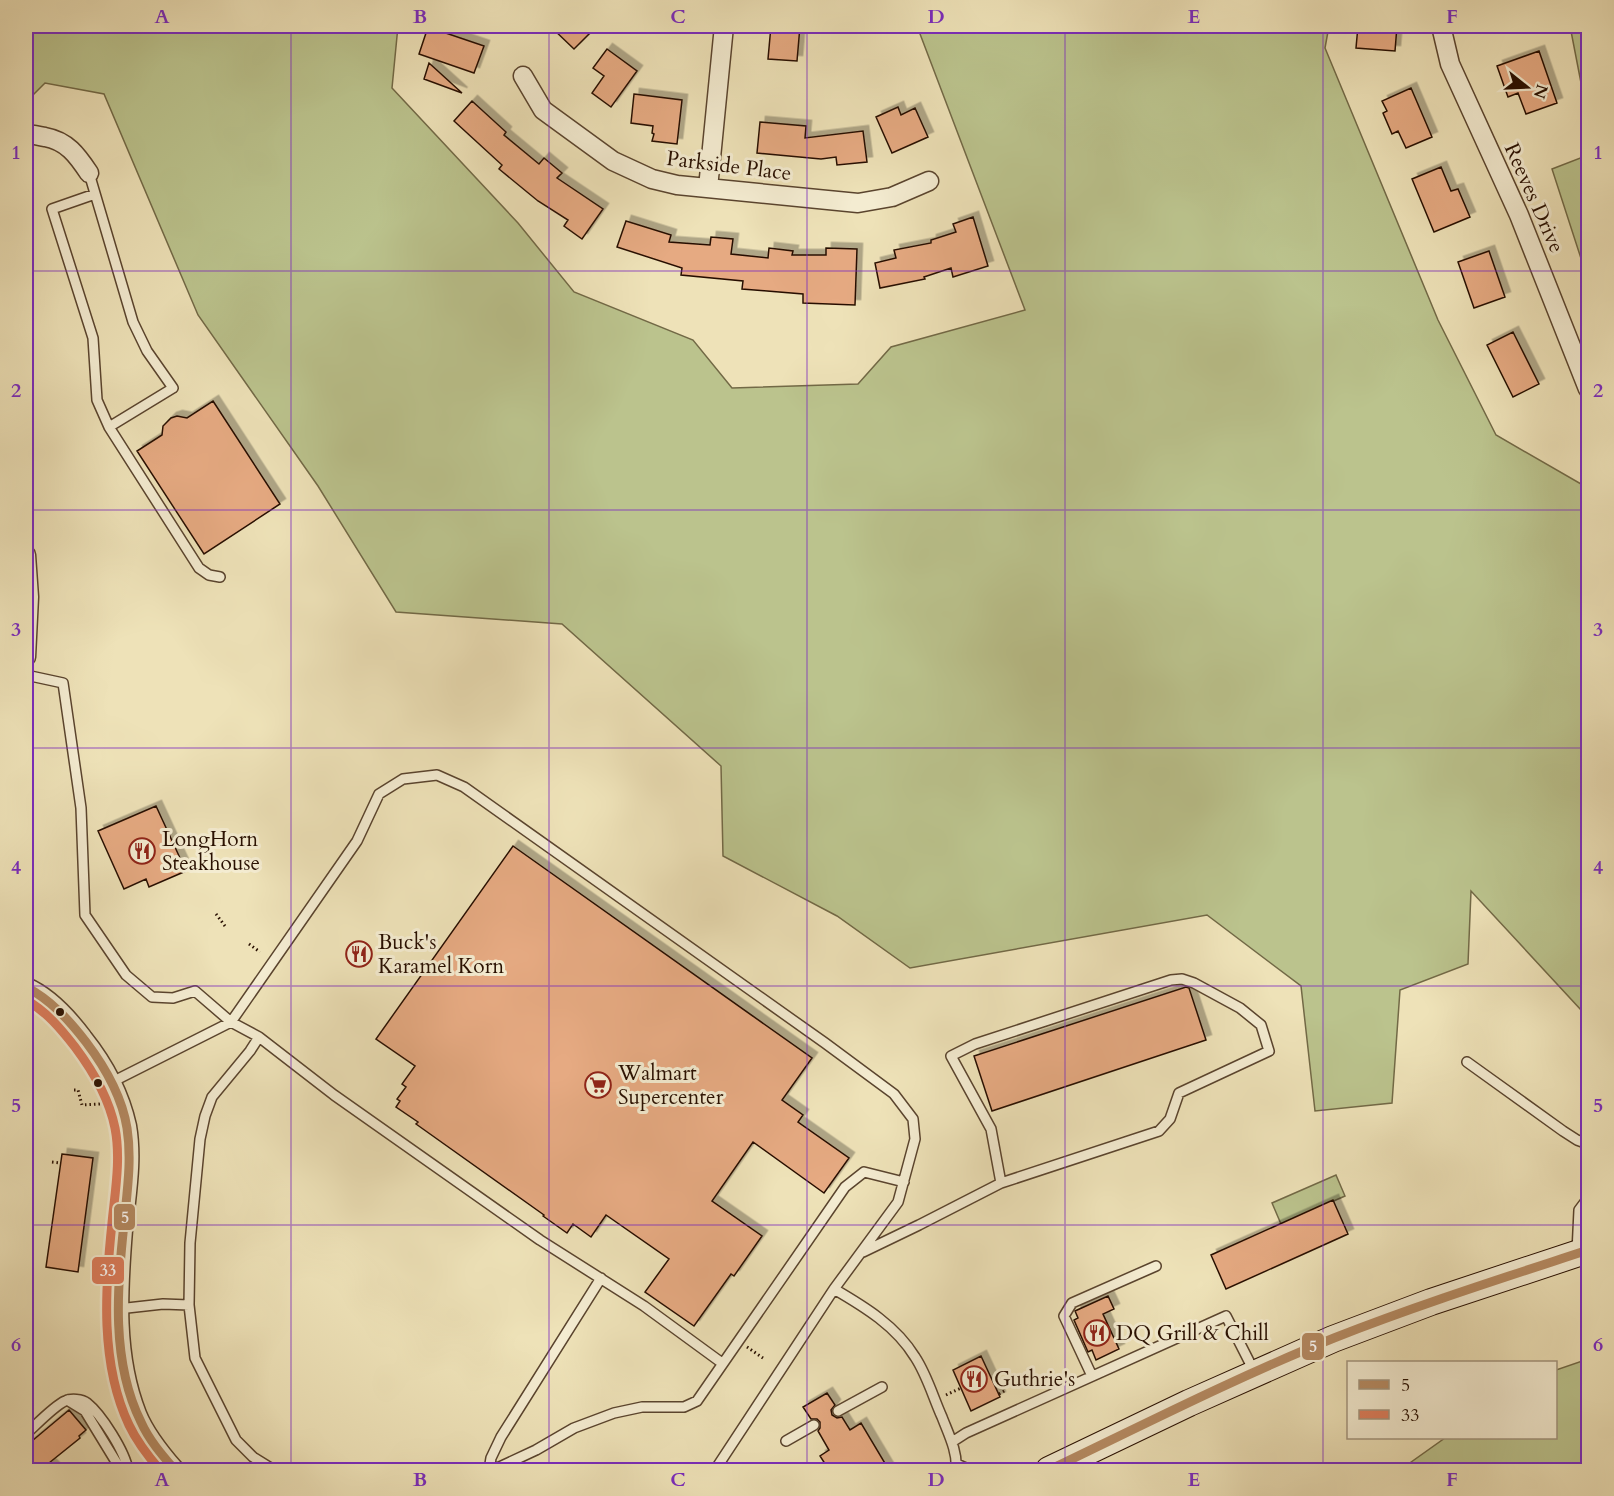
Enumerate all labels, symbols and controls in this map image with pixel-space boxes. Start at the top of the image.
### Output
text: A [154,3,170,30]
text: B [413,3,427,30]
text: C [670,3,686,30]
text: D [927,3,945,30]
text: E [1188,3,1200,30]
text: F [1446,3,1458,30]
north arrow [1497,57,1557,117]
text: N [1528,81,1553,101]
text: 1 [11,139,21,166]
street label: Reeves Drive [1497,139,1571,257]
text: 1 [1593,139,1603,166]
street label: Parkside Place [665,144,793,188]
text: 2 [11,377,21,404]
text: 2 [1593,377,1603,404]
text: 3 [11,616,21,643]
text: 3 [1593,616,1603,643]
place label: LongHorn Steakhouse [162,825,260,878]
restaurant icon: LongHorn Steakhouse [127,836,157,866]
text: 4 [11,854,21,881]
text: 4 [1593,854,1603,881]
place label: Buck's Karamel Korn [378,928,504,981]
restaurant icon: Buck's Karamel Korn [344,939,374,969]
unlabelled marker [54,1006,66,1018]
place label: Walmart Supercenter [617,1059,724,1112]
supermarket icon: Walmart Supercenter [583,1070,613,1100]
unlabelled marker [92,1077,104,1089]
text: 5 [11,1092,21,1119]
text: 5 [1593,1092,1603,1119]
line badge: 5 [113,1203,136,1231]
text: 5 [121,1207,129,1229]
line badge: 33 [91,1256,125,1285]
text: 33 [100,1260,116,1282]
restaurant icon: DQ Grill & Chill [1082,1318,1112,1348]
place label: DQ Grill & Chill [1116,1319,1269,1348]
text: 6 [11,1331,21,1358]
text: 6 [1593,1331,1603,1358]
line badge: 5 [1301,1332,1325,1361]
text: 5 [1309,1336,1317,1358]
legend [1347,1361,1557,1439]
restaurant icon: Guthrie's [959,1364,989,1394]
place label: Guthrie's [994,1365,1075,1394]
text: 5 [1401,1373,1410,1398]
text: 33 [1401,1403,1419,1428]
text: A [154,1466,170,1493]
text: B [413,1466,427,1493]
text: C [670,1466,686,1493]
text: D [927,1466,945,1493]
text: E [1188,1466,1200,1493]
text: F [1446,1466,1458,1493]

